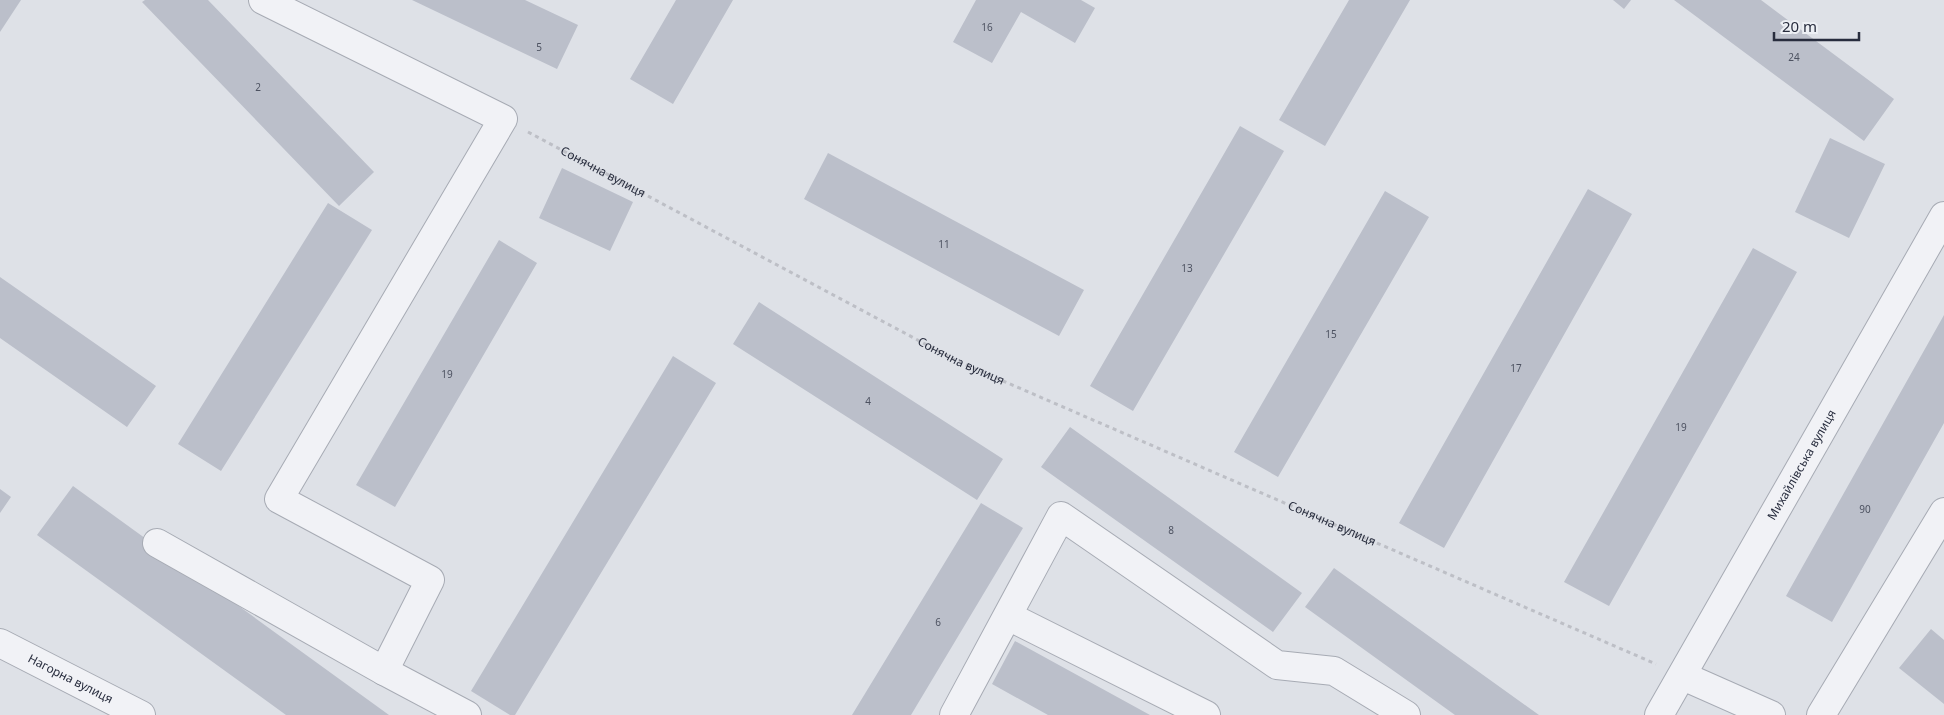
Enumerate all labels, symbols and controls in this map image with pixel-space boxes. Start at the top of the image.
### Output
scale bar [1774,10,1859,42]
text: 20 m [1782,16,1817,36]
house number: 16 [981,20,993,34]
house number: 5 [536,40,542,54]
house number: 24 [1788,50,1800,64]
house number: 2 [255,80,261,94]
street label: Сонячна вулиця [558,142,649,201]
house number: 11 [938,237,950,251]
house number: 13 [1181,261,1193,275]
house number: 15 [1325,327,1337,341]
street label: Сонячна вулиця [915,333,1007,389]
house number: 17 [1510,361,1522,375]
house number: 19 [441,367,453,381]
house number: 4 [865,394,871,408]
street label: Михайлівська вулиця [1763,406,1840,523]
house number: 19 [1675,420,1687,434]
street label: Сонячна вулиця [1286,497,1379,550]
house number: 90 [1859,502,1871,516]
house number: 8 [1168,523,1174,537]
house number: 6 [935,615,941,629]
street label: Нагорна вулиця [25,650,116,707]

